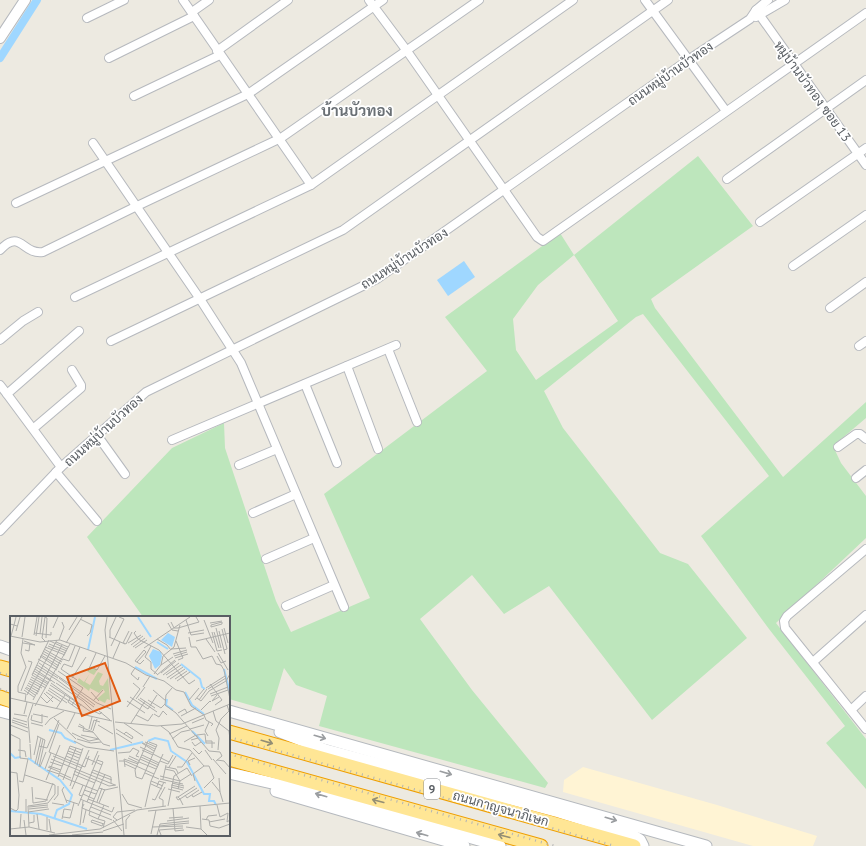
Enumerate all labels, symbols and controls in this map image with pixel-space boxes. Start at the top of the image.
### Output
street label: ถนนหมู่บ้านบัวทอง [624,37,717,110]
street label: หมู่บ้านบัวทอง ซอย 13 [769,37,856,146]
district label: บ้านบัวทอง [321,101,393,120]
street label: ถนนหมู่บ้านบัวทอง [357,223,452,294]
street label: ถนนหมู่บ้านบัวทอง [60,390,147,471]
inset map [10,616,230,836]
one-way arrow [314,734,327,741]
one-way arrow [260,739,273,746]
one-way arrow [439,769,452,777]
road number: 9 [424,779,440,799]
street label: ถนนกาญจนาภิเษก [451,787,551,830]
one-way arrow [315,791,328,798]
one-way arrow [372,797,385,804]
one-way arrow [604,816,617,823]
one-way arrow [416,830,429,837]
one-way arrow [497,831,510,839]

